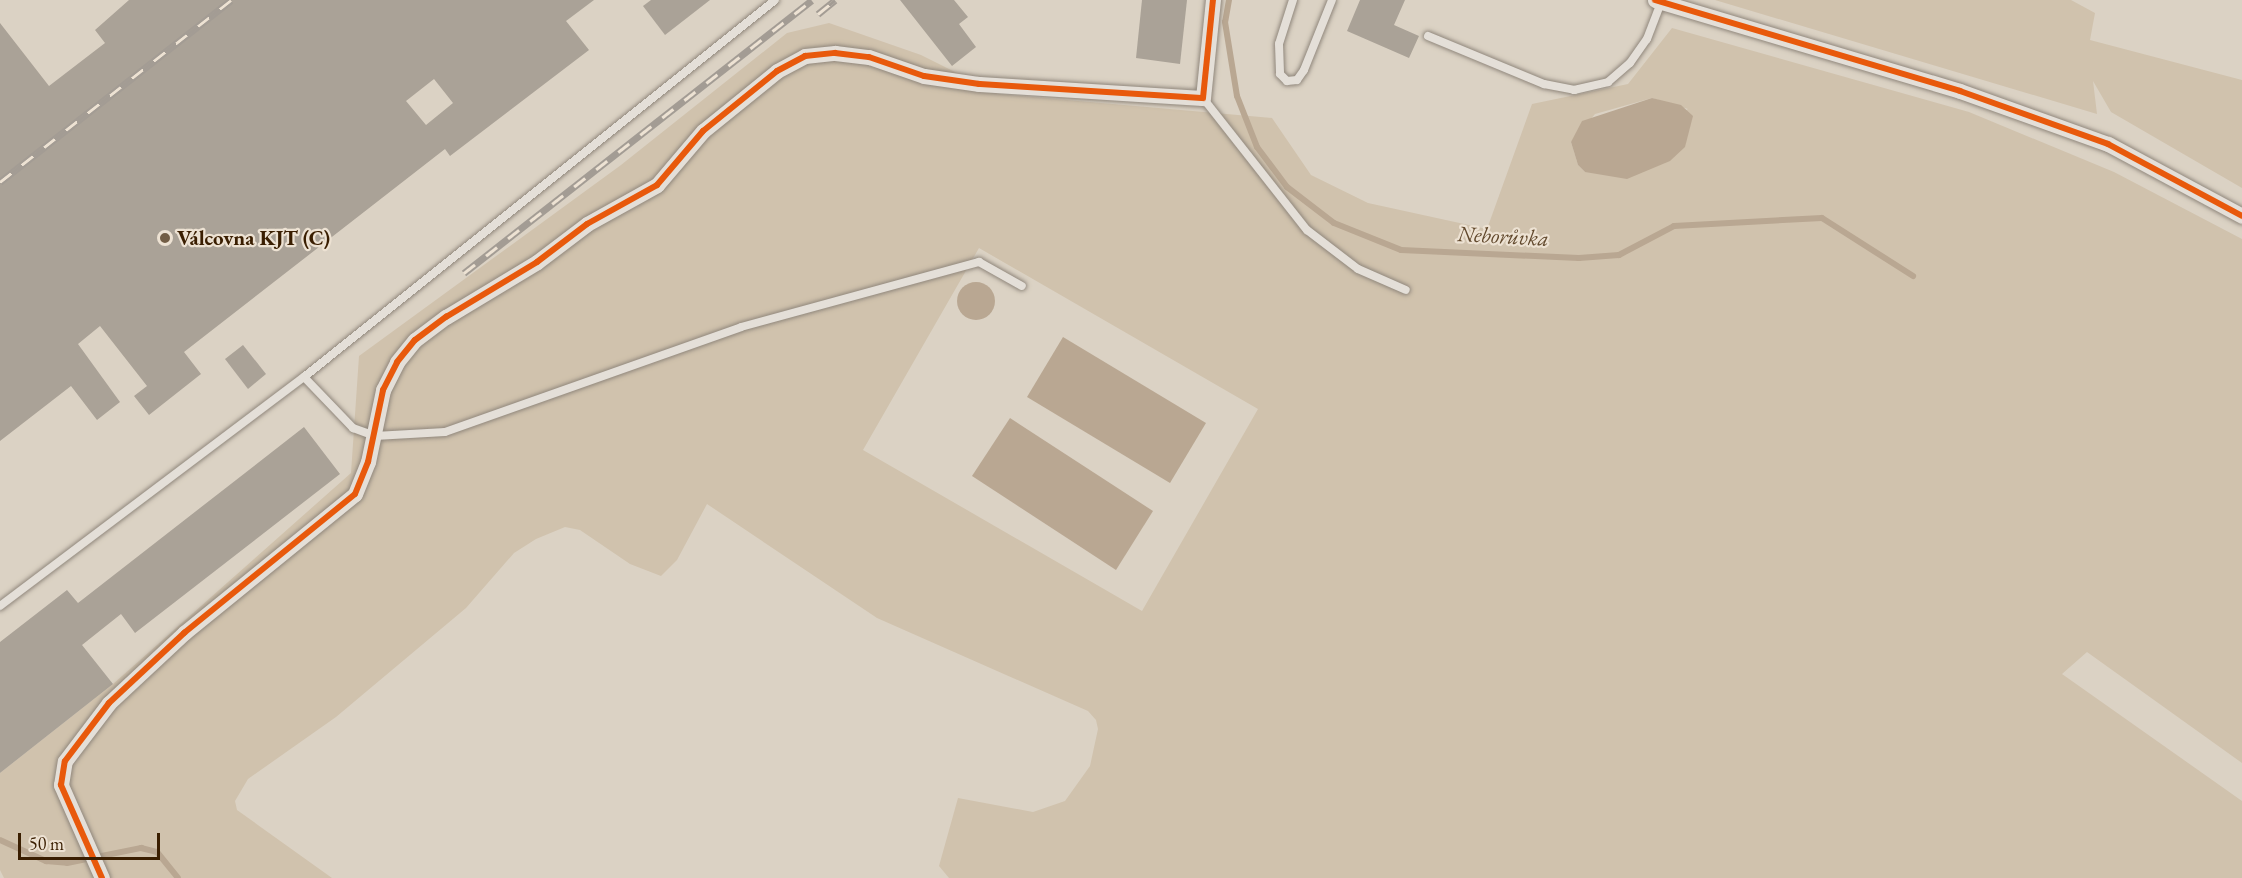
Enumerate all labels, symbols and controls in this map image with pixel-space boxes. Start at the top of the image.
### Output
water label: Neborůvka [1457,220,1549,252]
place label: Válcovna KJT (C) [177,225,330,251]
marker: Válcovna KJT (C) [158,231,172,245]
scale bar [21,821,164,859]
text: 50 m [29,832,64,855]

